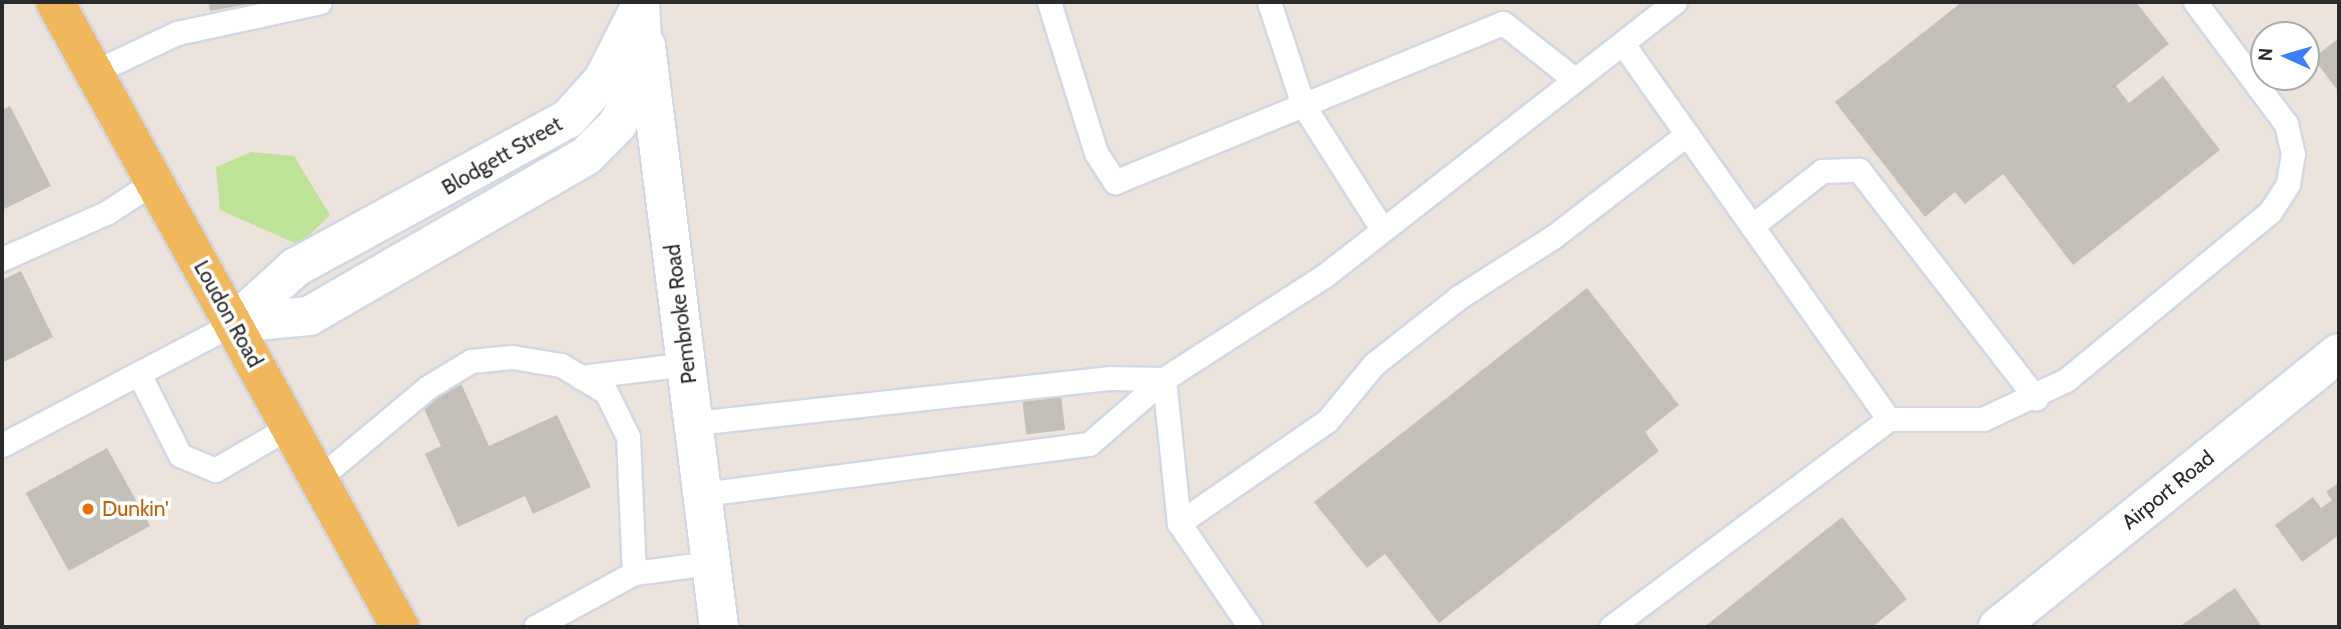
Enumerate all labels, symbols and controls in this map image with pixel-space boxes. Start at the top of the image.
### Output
north arrow [2250,21,2320,91]
text: N [2254,47,2277,62]
street label: Blodgett Street [437,111,567,201]
street label: Pembroke Road [660,243,702,385]
street label: Loudon Road [188,256,268,372]
street label: Airport Road [2117,445,2219,535]
place label: Dunkin' [102,496,169,522]
marker: Dunkin' [80,501,96,517]

